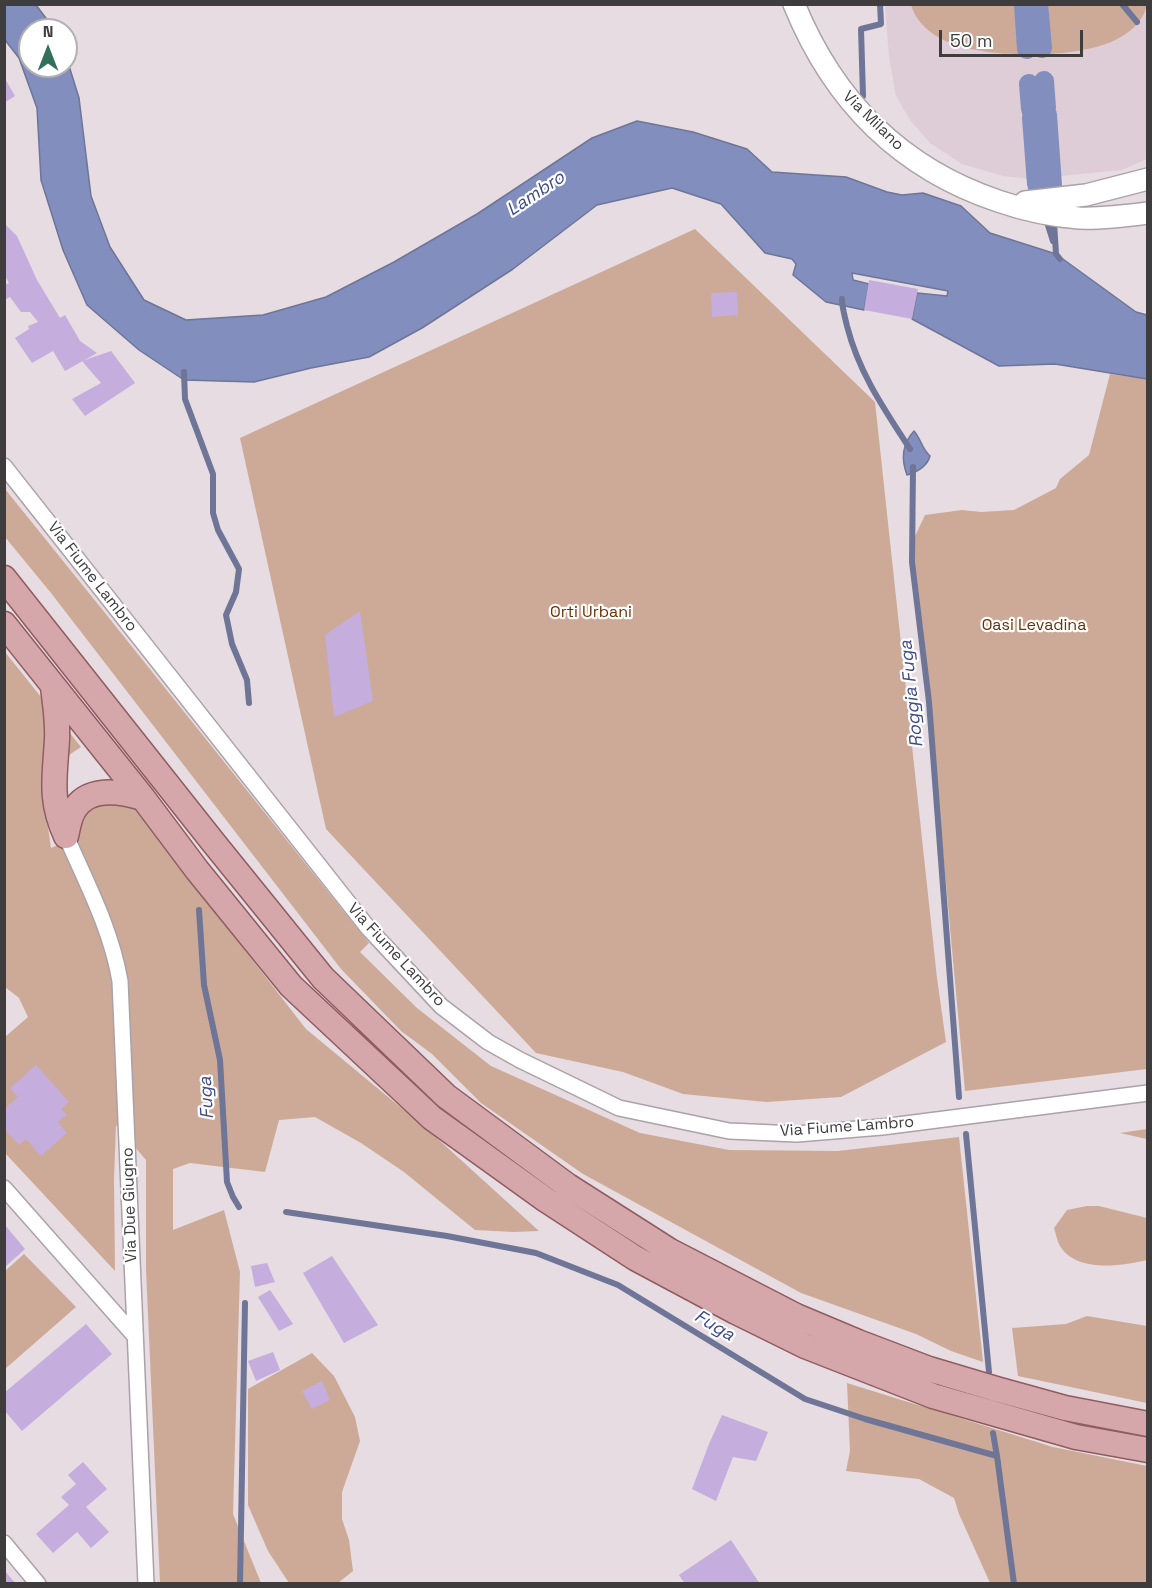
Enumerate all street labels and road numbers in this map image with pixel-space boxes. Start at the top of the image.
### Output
street label: Via Milano [838,87,908,155]
street label: Via Fiume Lambro [43,518,141,636]
street label: Via Fiume Lambro [343,899,449,1011]
street label: Via Fiume Lambro [779,1113,915,1141]
street label: Via Due Giugno [118,1147,142,1263]

